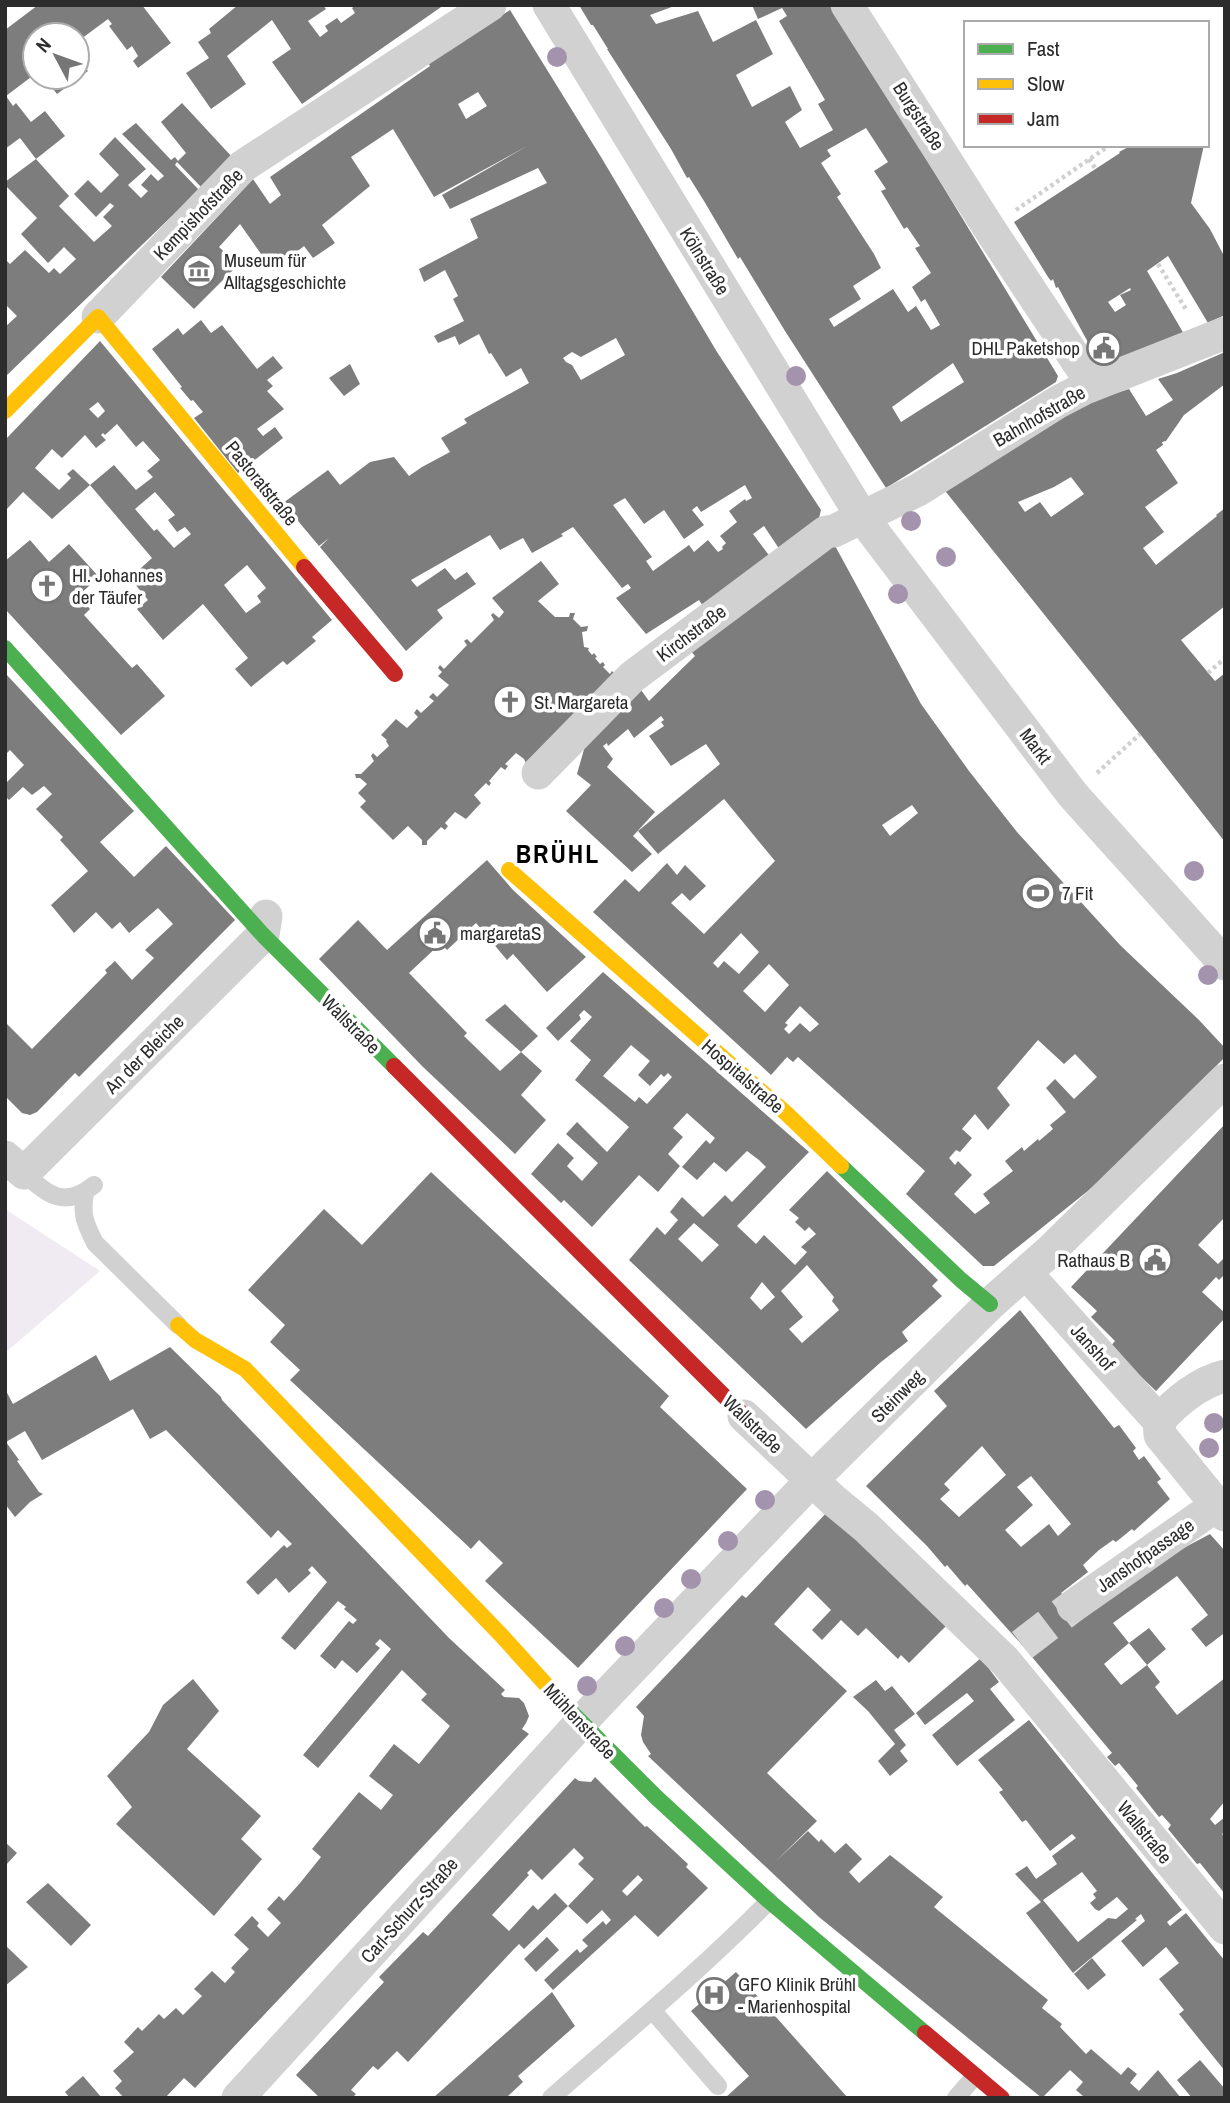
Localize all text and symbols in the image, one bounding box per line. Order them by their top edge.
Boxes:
north arrow [21,21,91,91]
legend [964,21,1209,147]
text: N [30,32,57,58]
text: Fast [1027,34,1060,63]
text: Slow [1027,69,1065,98]
street label: Burgstraße [887,77,951,155]
text: Jam [1027,104,1060,133]
street label: Kempishofstraße [147,162,249,266]
street label: Kölnstraße [674,222,736,300]
place label: Museum für Alltagsgeschichte [223,247,346,295]
museum icon: Museum für Alltagsgeschichte [180,252,218,290]
public building icon: DHL Paketshop [1085,329,1123,367]
place label: DHL Paketshop [971,335,1080,361]
street label: Bahnhofstraße [988,379,1090,453]
street label: Pastoratstraße [220,435,304,531]
place label: Hl. Johannes der Täufer [72,562,163,610]
church icon: Hl. Johannes der Täufer [28,567,66,605]
street label: Kirchstraße [651,598,731,668]
church icon: St. Margareta [491,683,529,721]
place label: St. Margareta [534,689,629,715]
street label: Markt [1014,723,1059,770]
district label: BRÜHL [516,836,600,871]
sports icon: 7 Fit [1019,874,1057,912]
place label: 7 Fit [1062,880,1094,906]
public building icon: margaretaS [416,914,454,952]
place label: margaretaS [460,920,541,946]
street label: Wallstraße [316,989,386,1059]
street label: An der Bleiche [98,1009,189,1100]
street label: Hospitalstraße [696,1033,790,1119]
public building icon: Rathaus B [1136,1241,1174,1279]
place label: Rathaus B [1057,1247,1130,1273]
street label: Janshof [1065,1318,1121,1376]
street label: Steinweg [865,1364,929,1428]
street label: Wallstraße [717,1389,789,1459]
street label: Janshofpassage [1091,1512,1199,1598]
street label: Mühlenstraße [538,1677,622,1765]
street label: Wallstraße [1112,1795,1178,1869]
street label: Carl-Schurz-Straße [354,1851,464,1969]
place label: GFO Klinik Brühl - Marienhospital [738,1971,856,2019]
hospital icon: GFO Klinik Brühl - Marienhospital [695,1976,733,2014]

